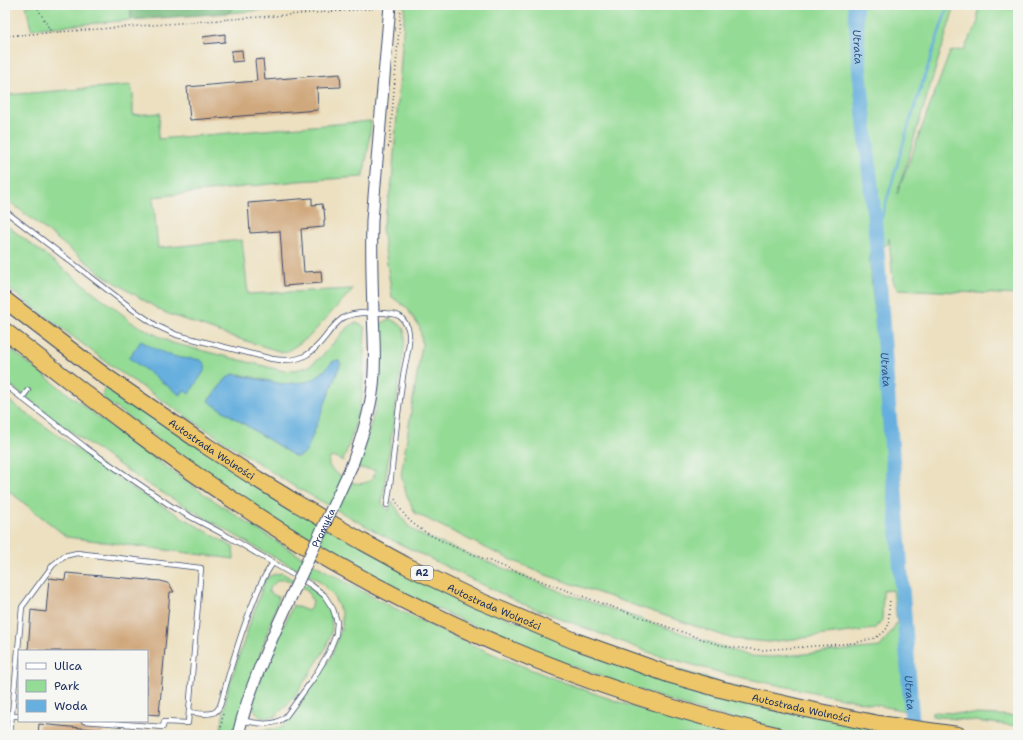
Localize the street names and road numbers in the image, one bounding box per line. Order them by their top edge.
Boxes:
street label: Autostrada Wolności [166,415,258,482]
street label: Promyka [308,505,338,549]
road number: A2 [411,566,433,580]
street label: Autostrada Wolności [445,580,543,633]
street label: Autostrada Wolności [751,690,852,725]

